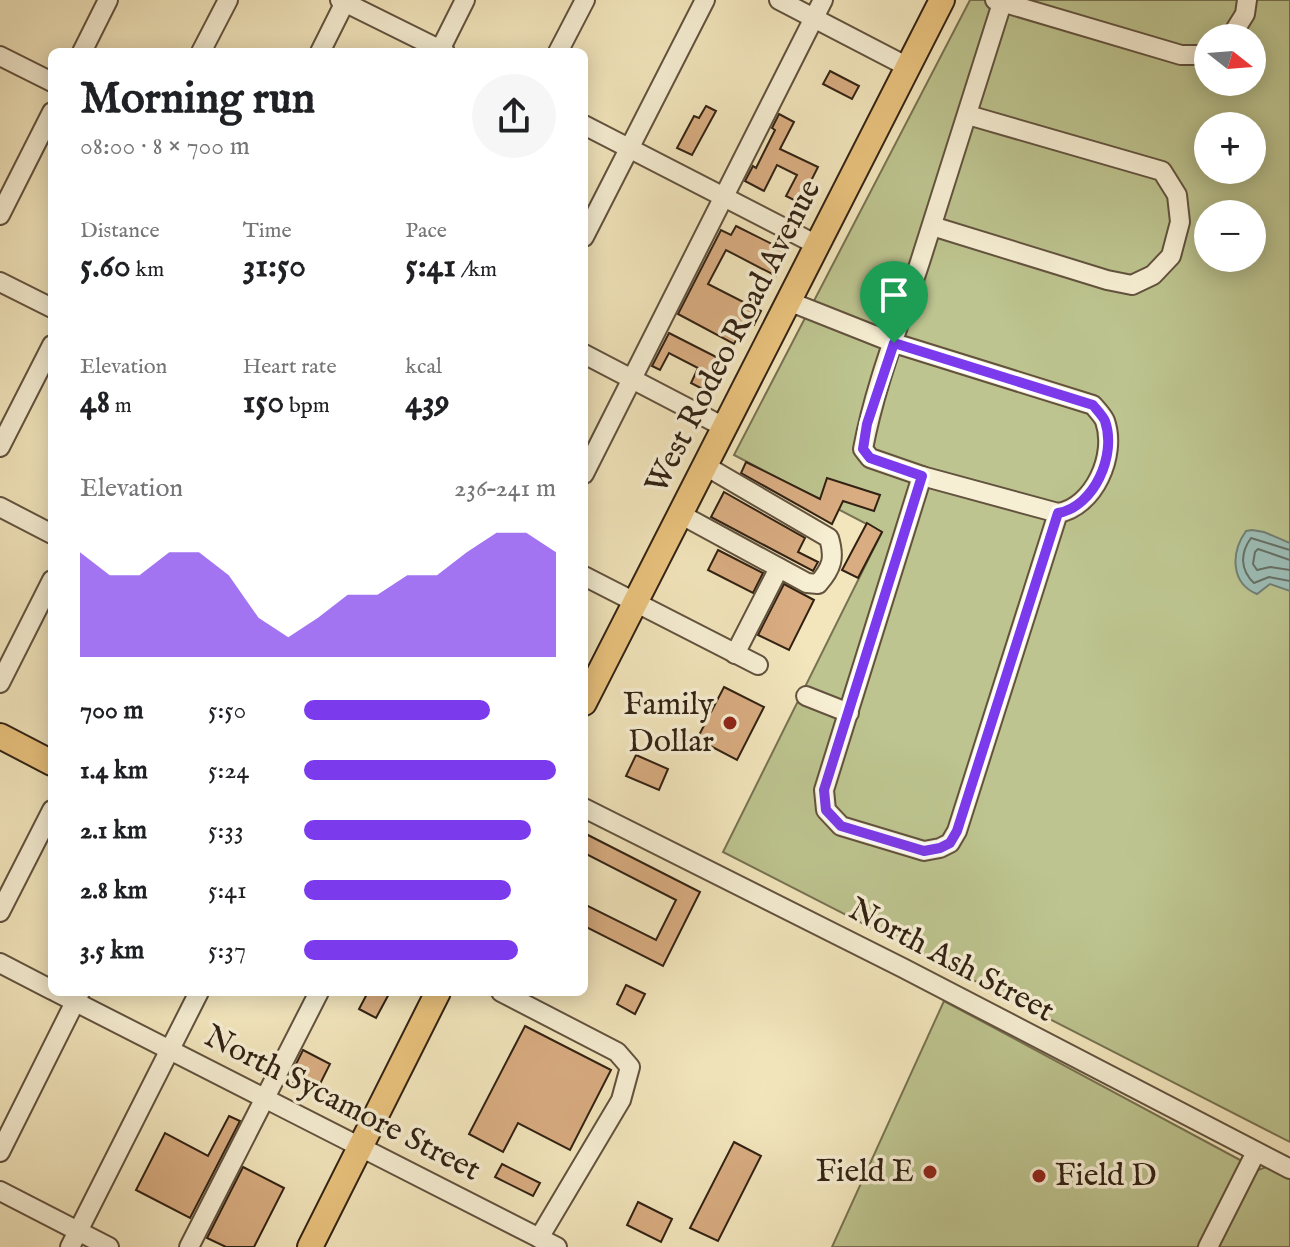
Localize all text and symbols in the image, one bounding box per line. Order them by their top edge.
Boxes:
north arrow [1194,24,1266,96]
map controls [1194,24,1266,272]
text: Morning run [80,72,315,128]
button: share [472,74,556,158]
button: + [1194,112,1266,184]
text: 08:00 · 8 × 700 m [80,130,250,163]
street label: West Rodeo Road Avenue [637,173,831,501]
button: − [1194,200,1266,272]
text: Distance [80,217,160,245]
text: Time [243,217,292,245]
text: Pace [405,217,447,245]
text: 5.60 [80,245,131,288]
text: 31:50 [243,245,306,288]
text: 5:41 [405,245,456,288]
text: km [131,256,164,284]
text: /km [456,256,497,284]
pin [860,261,928,343]
icon: arrive [872,273,916,317]
text: Elevation [80,353,167,381]
text: Heart rate [243,353,337,381]
text: kcal [405,353,442,381]
text: 48 [80,381,110,424]
text: 150 [243,381,284,424]
text: 439 [405,381,450,424]
text: m [110,392,132,420]
text: bpm [284,392,330,420]
text: Elevation [80,472,183,505]
text: 236–241 m [454,472,556,505]
place label: Family Dollar [623,685,714,763]
text: 700 m [80,694,143,727]
text: 5:50 [208,694,246,727]
marker: Family Dollar [721,714,739,732]
text: 1.4 km [80,754,148,787]
text: 5:24 [208,754,249,787]
text: 2.1 km [80,814,147,847]
text: 5:33 [208,814,244,847]
text: 2.8 km [80,874,148,907]
text: 5:41 [208,874,247,907]
street label: North Ash Street [841,890,1061,1032]
text: 3.5 km [80,934,144,967]
text: 5:37 [208,934,246,967]
street label: North Sycamore Street [197,1017,487,1191]
place label: Field E [816,1152,914,1193]
place label: Field D [1055,1156,1157,1197]
marker: Field E [921,1163,939,1181]
marker: Field D [1030,1167,1048,1185]

